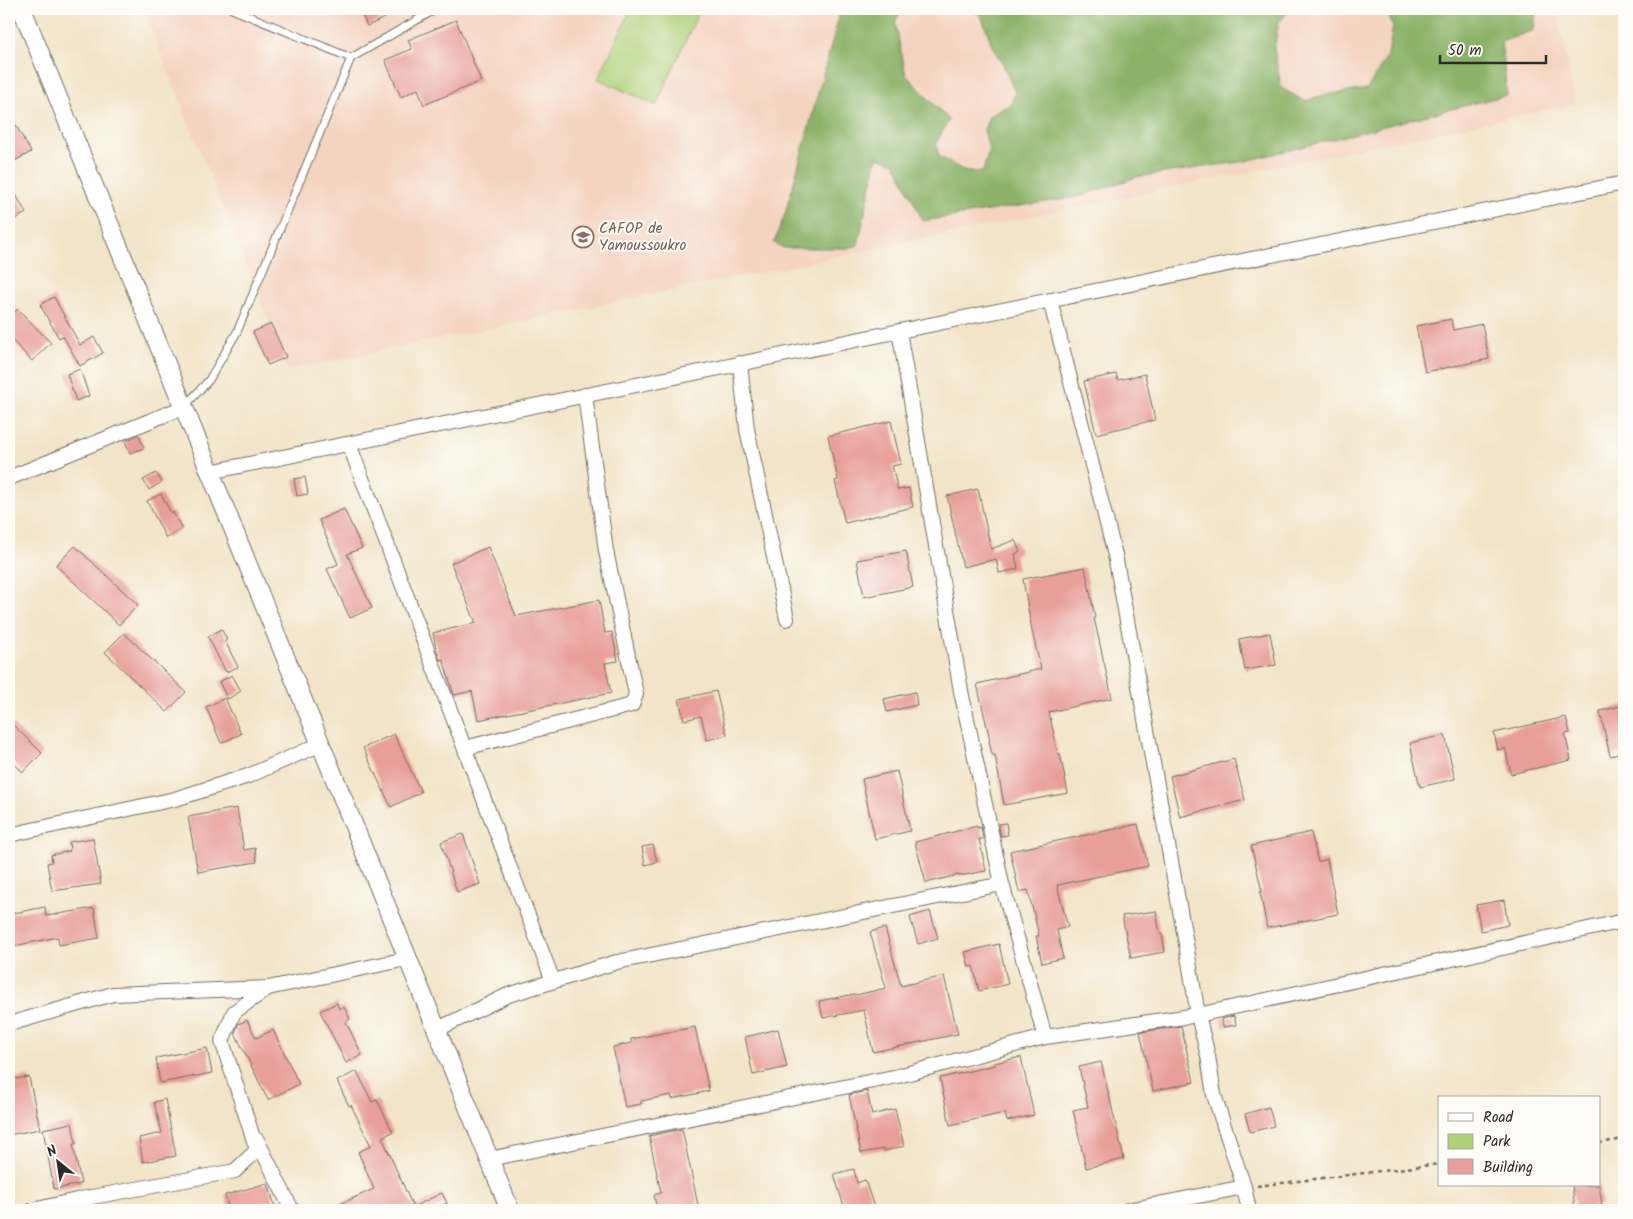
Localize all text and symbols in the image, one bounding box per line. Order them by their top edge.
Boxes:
scale bar [1440,32,1547,64]
text: 50 m [1448,39,1482,63]
place label: CAFOP de Yamoussoukro [599,217,686,258]
school or university icon: CAFOP de Yamoussoukro [571,225,595,249]
legend [1438,1096,1600,1186]
text: Road [1483,1106,1514,1130]
text: Park [1483,1130,1511,1154]
north arrow [32,1136,82,1186]
text: N [43,1140,61,1163]
text: Building [1483,1156,1533,1180]

